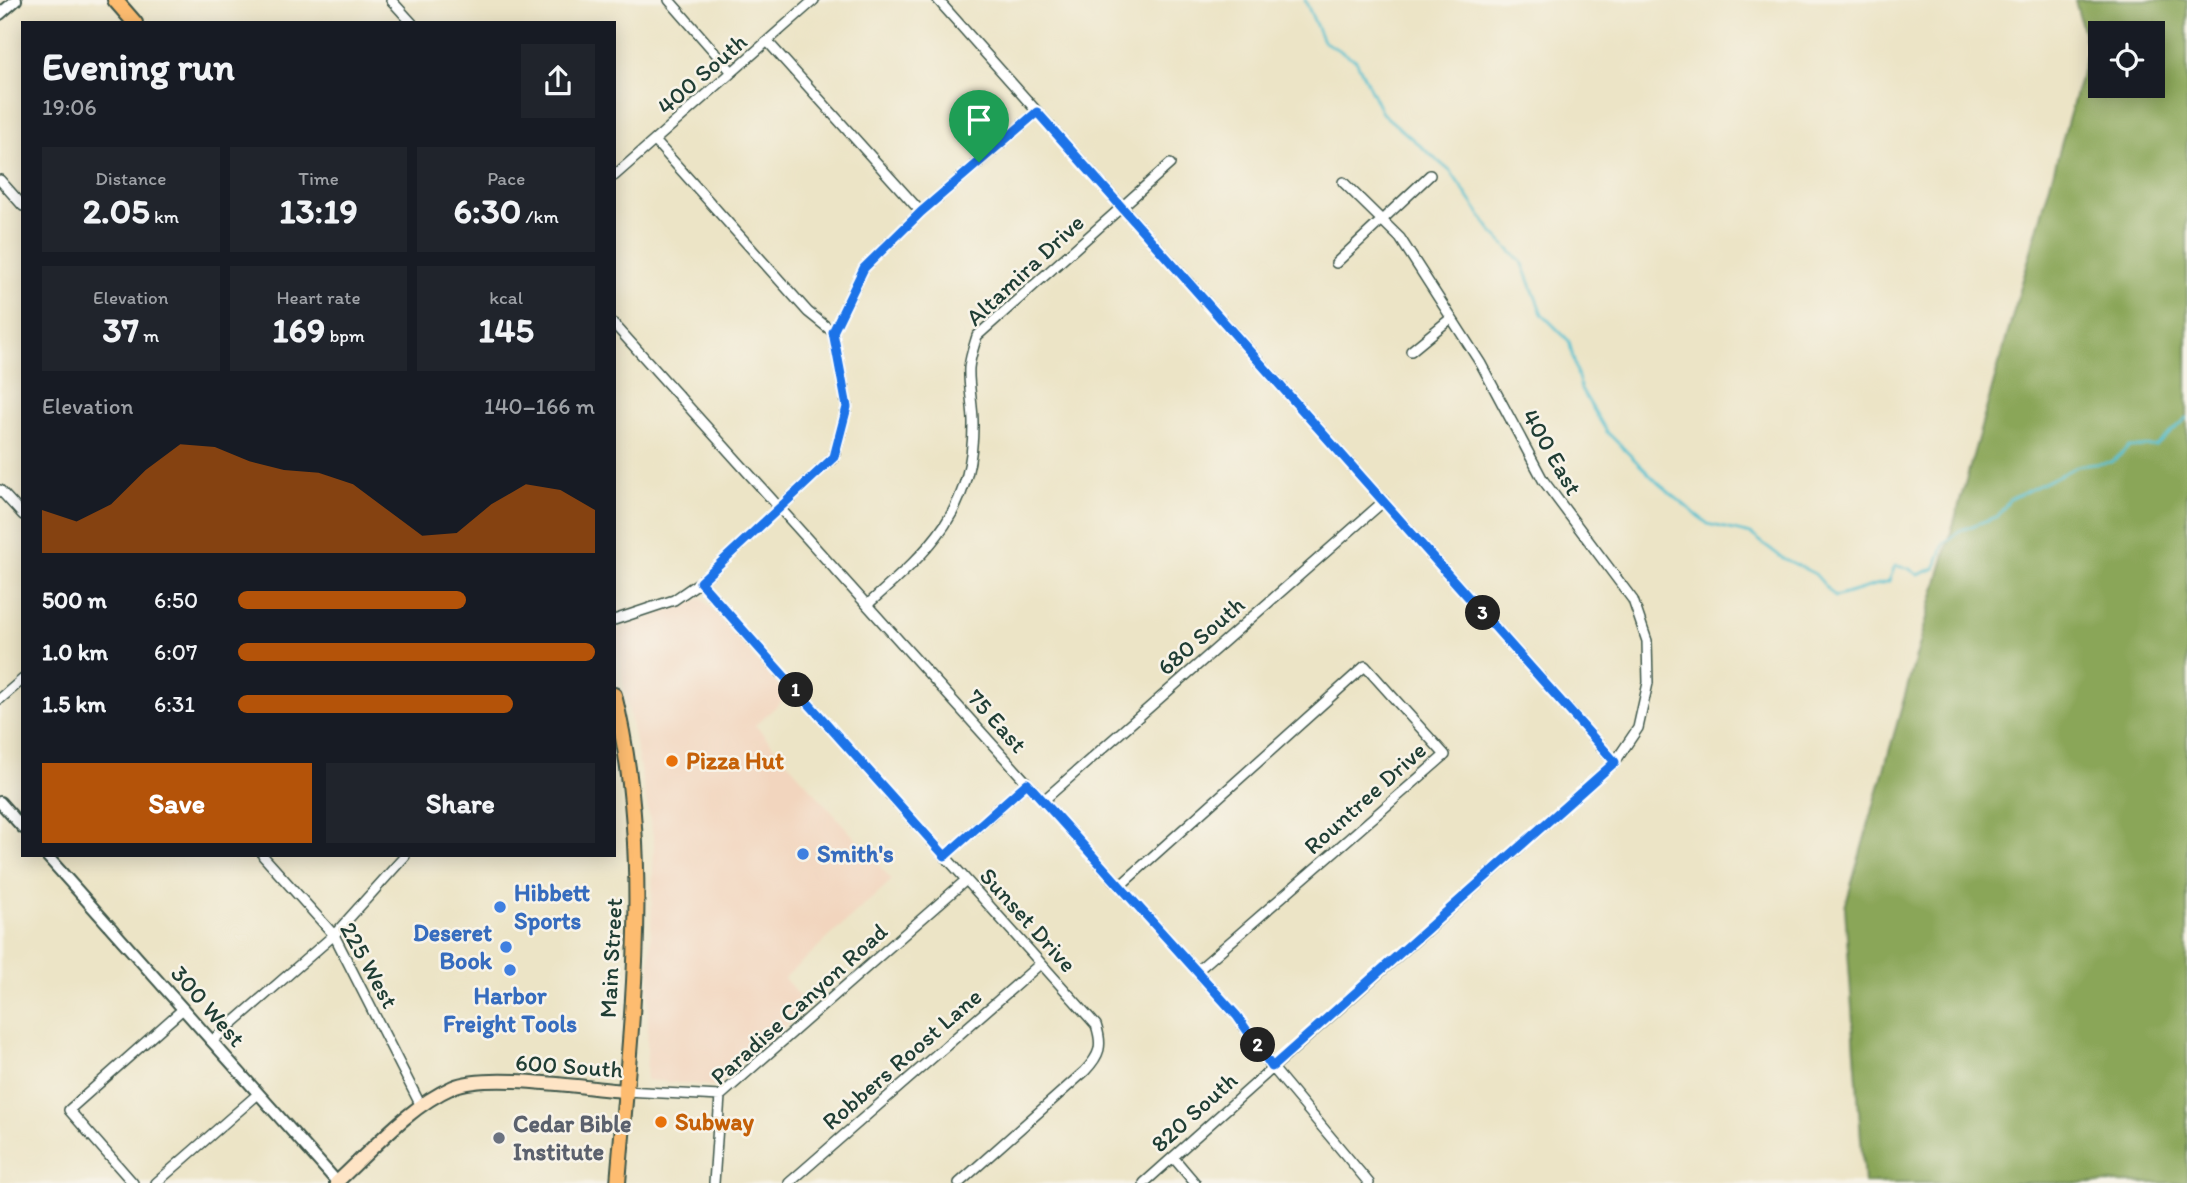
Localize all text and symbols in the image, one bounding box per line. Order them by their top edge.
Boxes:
map controls [2088,21,2165,98]
button: locate [2088,21,2165,98]
street label: 400 South [651,27,753,121]
text: Evening run [42,44,235,90]
button: share [521,44,595,118]
pin [949,90,1009,162]
text: 19:06 [42,93,97,121]
icon: arrive [960,101,998,139]
text: Distance [95,167,166,190]
text: Time [298,167,339,190]
text: Pace [487,167,525,190]
text: 2.05 [83,190,150,232]
text: 13:19 [279,190,358,232]
text: 6:30 [454,190,521,232]
text: km [150,205,179,228]
text: /km [521,205,559,228]
street label: Altamira Drive [960,208,1090,332]
text: Elevation [93,286,169,309]
text: Heart rate [276,286,361,309]
text: kcal [489,286,523,309]
text: 37 [102,309,139,351]
text: 169 [272,309,325,351]
text: 145 [478,309,534,351]
text: m [139,324,159,347]
text: bpm [325,324,365,347]
text: Elevation [42,392,133,420]
text: 140–166 m [484,392,595,420]
street label: 400 East [1516,403,1589,500]
text: 500 m [42,586,107,614]
text: 6:50 [154,586,198,614]
street label: 680 South [1151,590,1250,681]
pin: 3 [1466,596,1500,630]
text: 3 [1477,601,1488,624]
text: 1.0 km [42,638,108,666]
text: 6:07 [154,638,197,666]
pin: 1 [778,672,814,708]
text: 1 [791,678,800,701]
street label: 75 East [961,683,1033,758]
text: 1.5 km [42,690,106,718]
text: 6:31 [154,690,195,718]
street label: Rountree Drive [1298,735,1432,860]
place label: Pizza Hut [686,746,784,775]
marker: Pizza Hut [664,753,680,769]
button: Save [42,763,312,843]
button: Share [326,763,595,843]
place label: Smith's [817,839,894,868]
marker: Smith's [795,846,811,862]
street label: Sunset Drive [974,861,1083,978]
place label: Hibbett Sports [514,878,590,936]
street label: Main Street [593,897,628,1019]
marker: Hibbett Sports [492,899,508,915]
street label: Paradise Canyon Road [704,916,893,1091]
street label: 225 West [334,917,405,1013]
place label: Deseret Book [413,918,493,975]
marker: Deseret Book [498,939,514,955]
street label: 300 West [165,959,252,1053]
marker: Harbor Freight Tools [502,962,518,978]
place label: Harbor Freight Tools [443,981,577,1039]
street label: Robbers Roost Lane [816,981,987,1136]
pin: 2 [1240,1028,1276,1062]
text: 2 [1253,1033,1263,1056]
street label: 600 South [514,1047,624,1084]
street label: 820 South [1145,1065,1243,1158]
place label: Subway [675,1107,754,1137]
place label: Cedar Bible Institute [513,1109,631,1166]
marker: Subway [653,1114,669,1130]
marker: Cedar Bible Institute [491,1130,507,1146]

